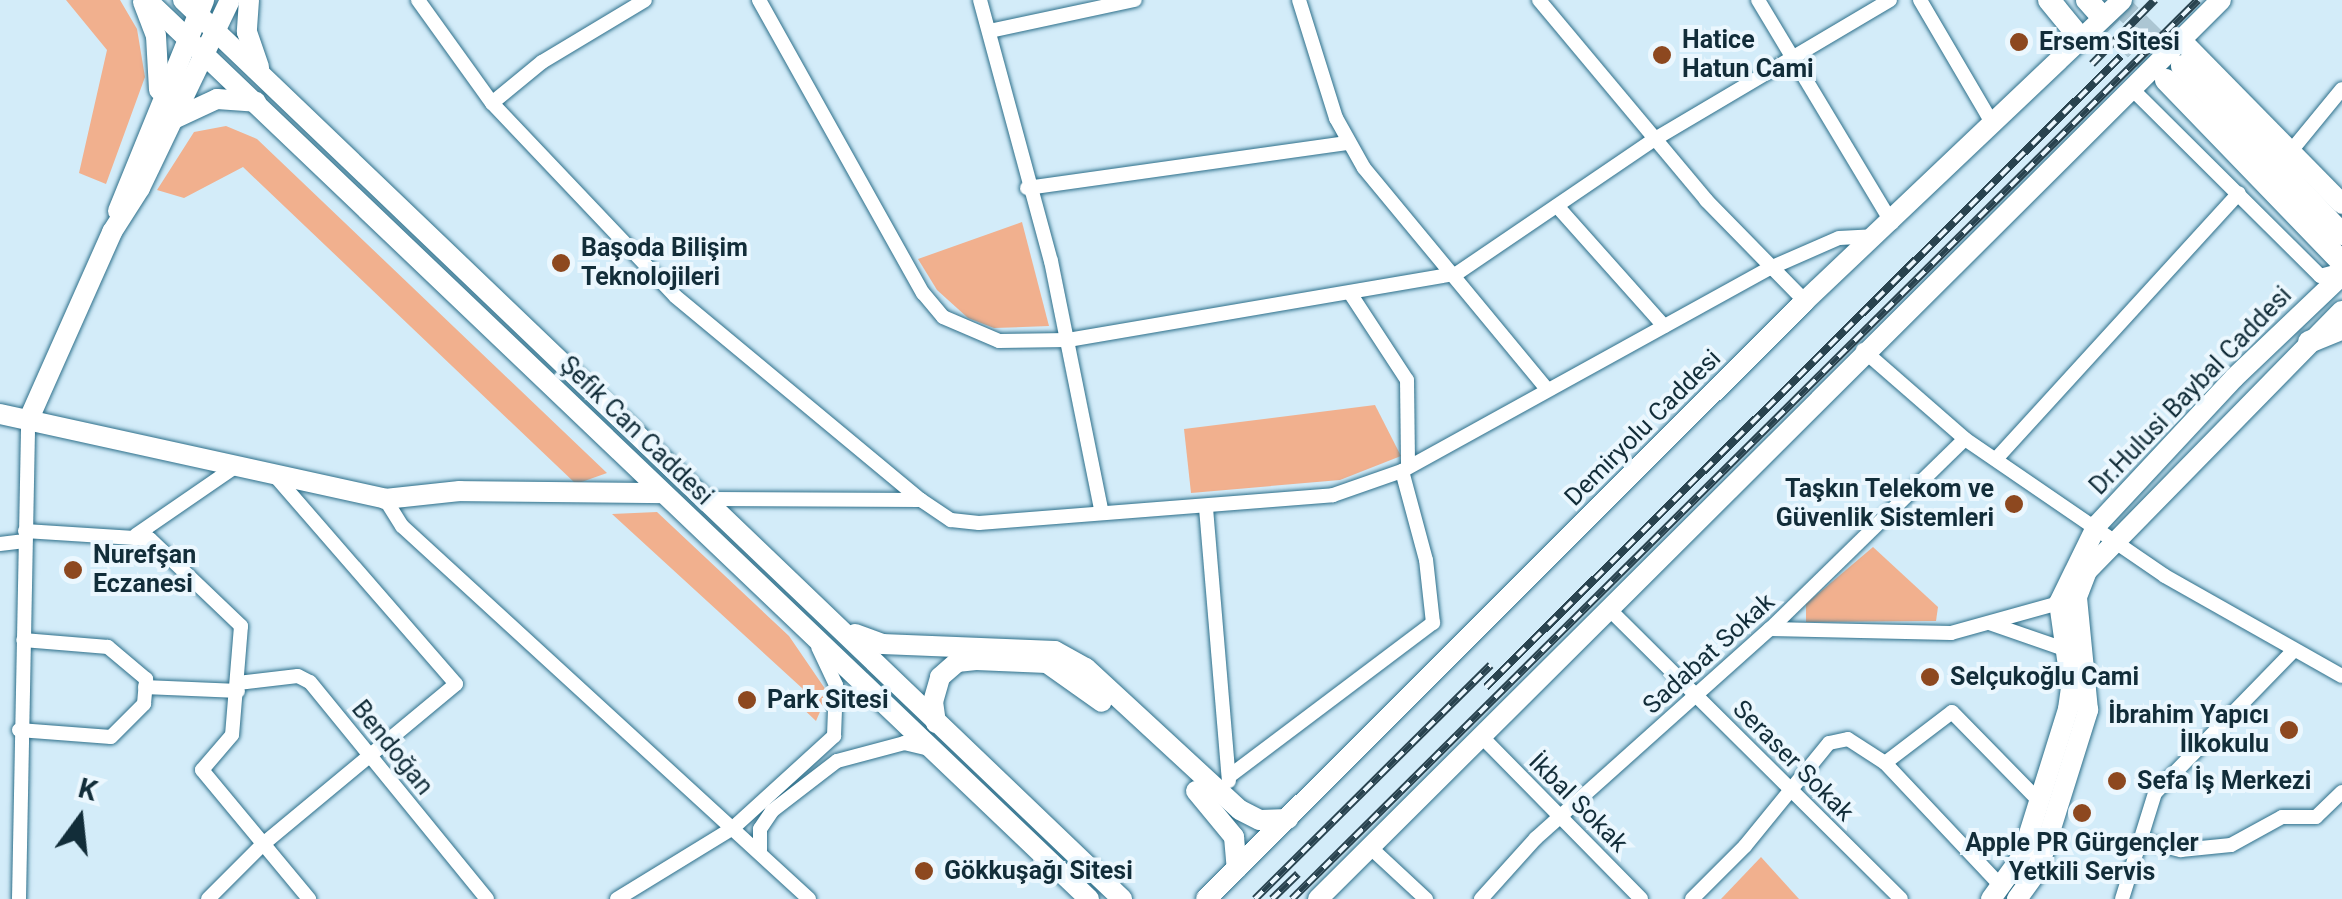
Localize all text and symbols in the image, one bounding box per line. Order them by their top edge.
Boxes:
place label: Hatice Hatun Cami [1682,26,1814,85]
place label: Ersem Sitesi [2039,27,2180,57]
marker: Ersem Sitesi [2008,31,2030,53]
marker: Hatice Hatun Cami [1651,44,1673,66]
place label: Başoda Bilişim Teknolojileri [581,234,748,293]
marker: Başoda Bilişim Teknolojileri [550,252,572,274]
street label: Dr.Hulusi Baybal Caddesi [2084,281,2298,501]
street label: Demiryolu Caddesi [1559,344,1727,512]
street label: Şefik Can Caddesi [553,350,719,512]
place label: Taşkın Telekom ve Güvenlik Sistemleri [1776,475,1994,534]
marker: Taşkın Telekom ve Güvenlik Sistemleri [2003,493,2025,515]
place label: Nurefşan Eczanesi [93,541,196,600]
marker: Nurefşan Eczanesi [62,559,84,581]
street label: Sadabat Sokak [1637,587,1781,721]
place label: Selçukoğlu Cami [1950,662,2139,692]
marker: Selçukoğlu Cami [1919,666,1941,688]
place label: Park Sitesi [767,685,889,715]
marker: Park Sitesi [736,689,758,711]
street label: Seraser Sokak [1726,694,1860,828]
street label: Bendoğan [345,695,439,801]
place label: İbrahim Yapıcı İlkokulu [2108,701,2269,760]
marker: İbrahim Yapıcı İlkokulu [2278,719,2300,741]
street label: İkbal Sokak [1522,747,1634,859]
place label: Sefa İş Merkezi [2137,766,2311,796]
north arrow [30,769,130,869]
marker: Sefa İş Merkezi [2106,770,2128,792]
text: K [75,771,101,808]
marker: Apple PR Gürgençler Yetkili Servis [2071,802,2093,824]
place label: Apple PR Gürgençler Yetkili Servis [1965,829,2199,888]
place label: Gökkuşağı Sitesi [944,856,1133,886]
marker: Gökkuşağı Sitesi [913,860,935,882]

